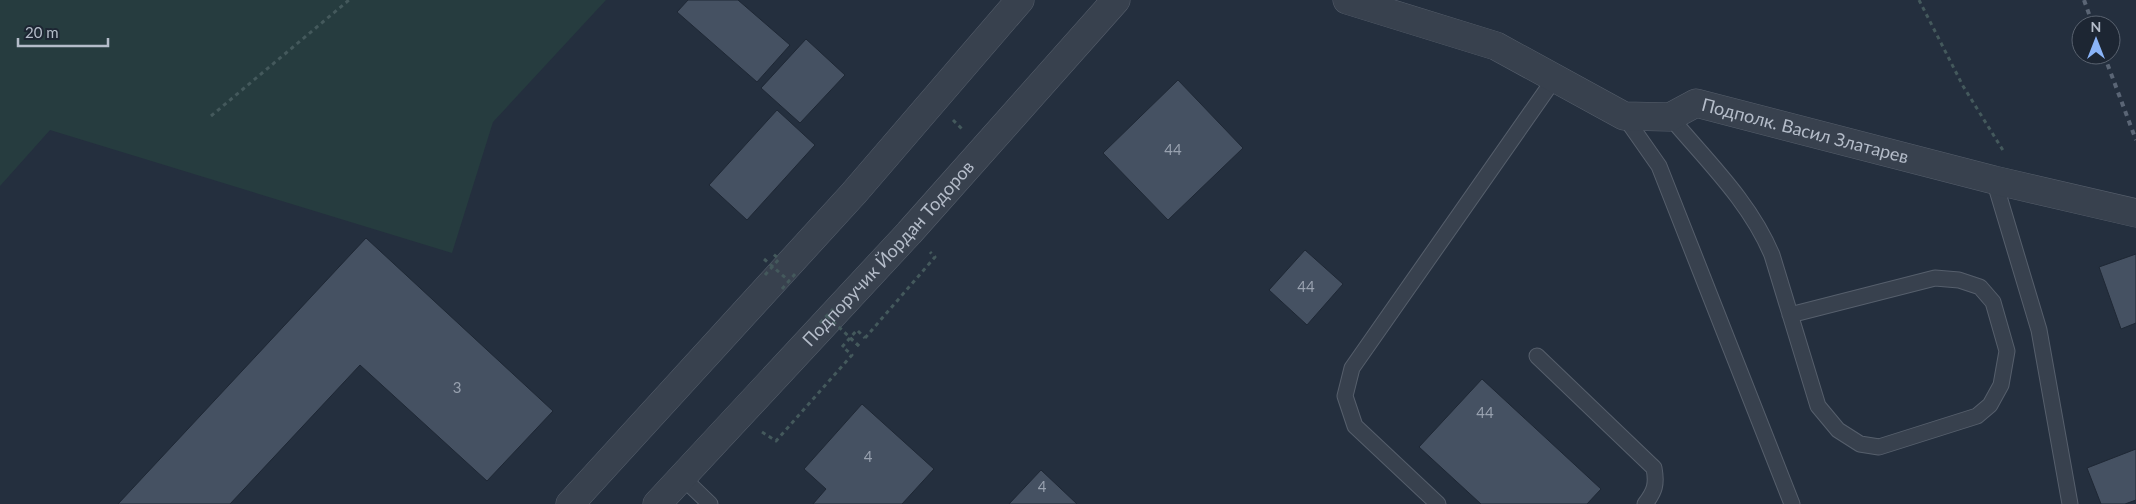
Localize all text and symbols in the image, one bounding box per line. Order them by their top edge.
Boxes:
scale bar [18,15,108,47]
north arrow [2071,15,2121,65]
text: N [2091,18,2101,35]
text: 20 m [25,23,59,41]
street label: Подполк. Васил Златарев [1699,93,1911,168]
house number: 44 [1164,140,1182,158]
street label: Подпоручик Йордан Тодоров [797,155,978,350]
house number: 44 [1297,277,1315,295]
house number: 3 [453,378,461,396]
house number: 44 [1476,403,1494,421]
house number: 4 [864,447,873,465]
house number: 4 [1038,477,1047,495]

